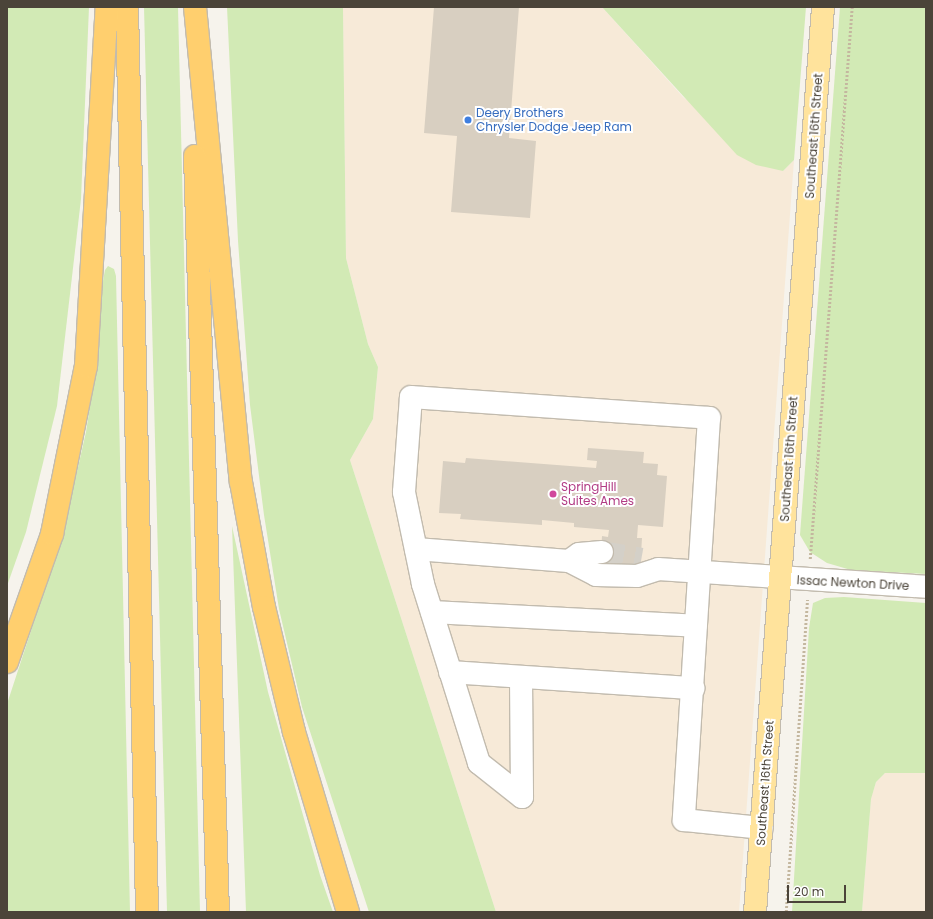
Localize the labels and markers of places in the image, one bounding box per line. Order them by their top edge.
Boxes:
place label: Deery Brothers Chrysler Dodge Jeep Ram [476,106,632,134]
marker: Deery Brothers Chrysler Dodge Jeep Ram [463,115,473,125]
place label: SpringHill Suites Ames [561,480,634,508]
marker: SpringHill Suites Ames [548,489,558,499]

